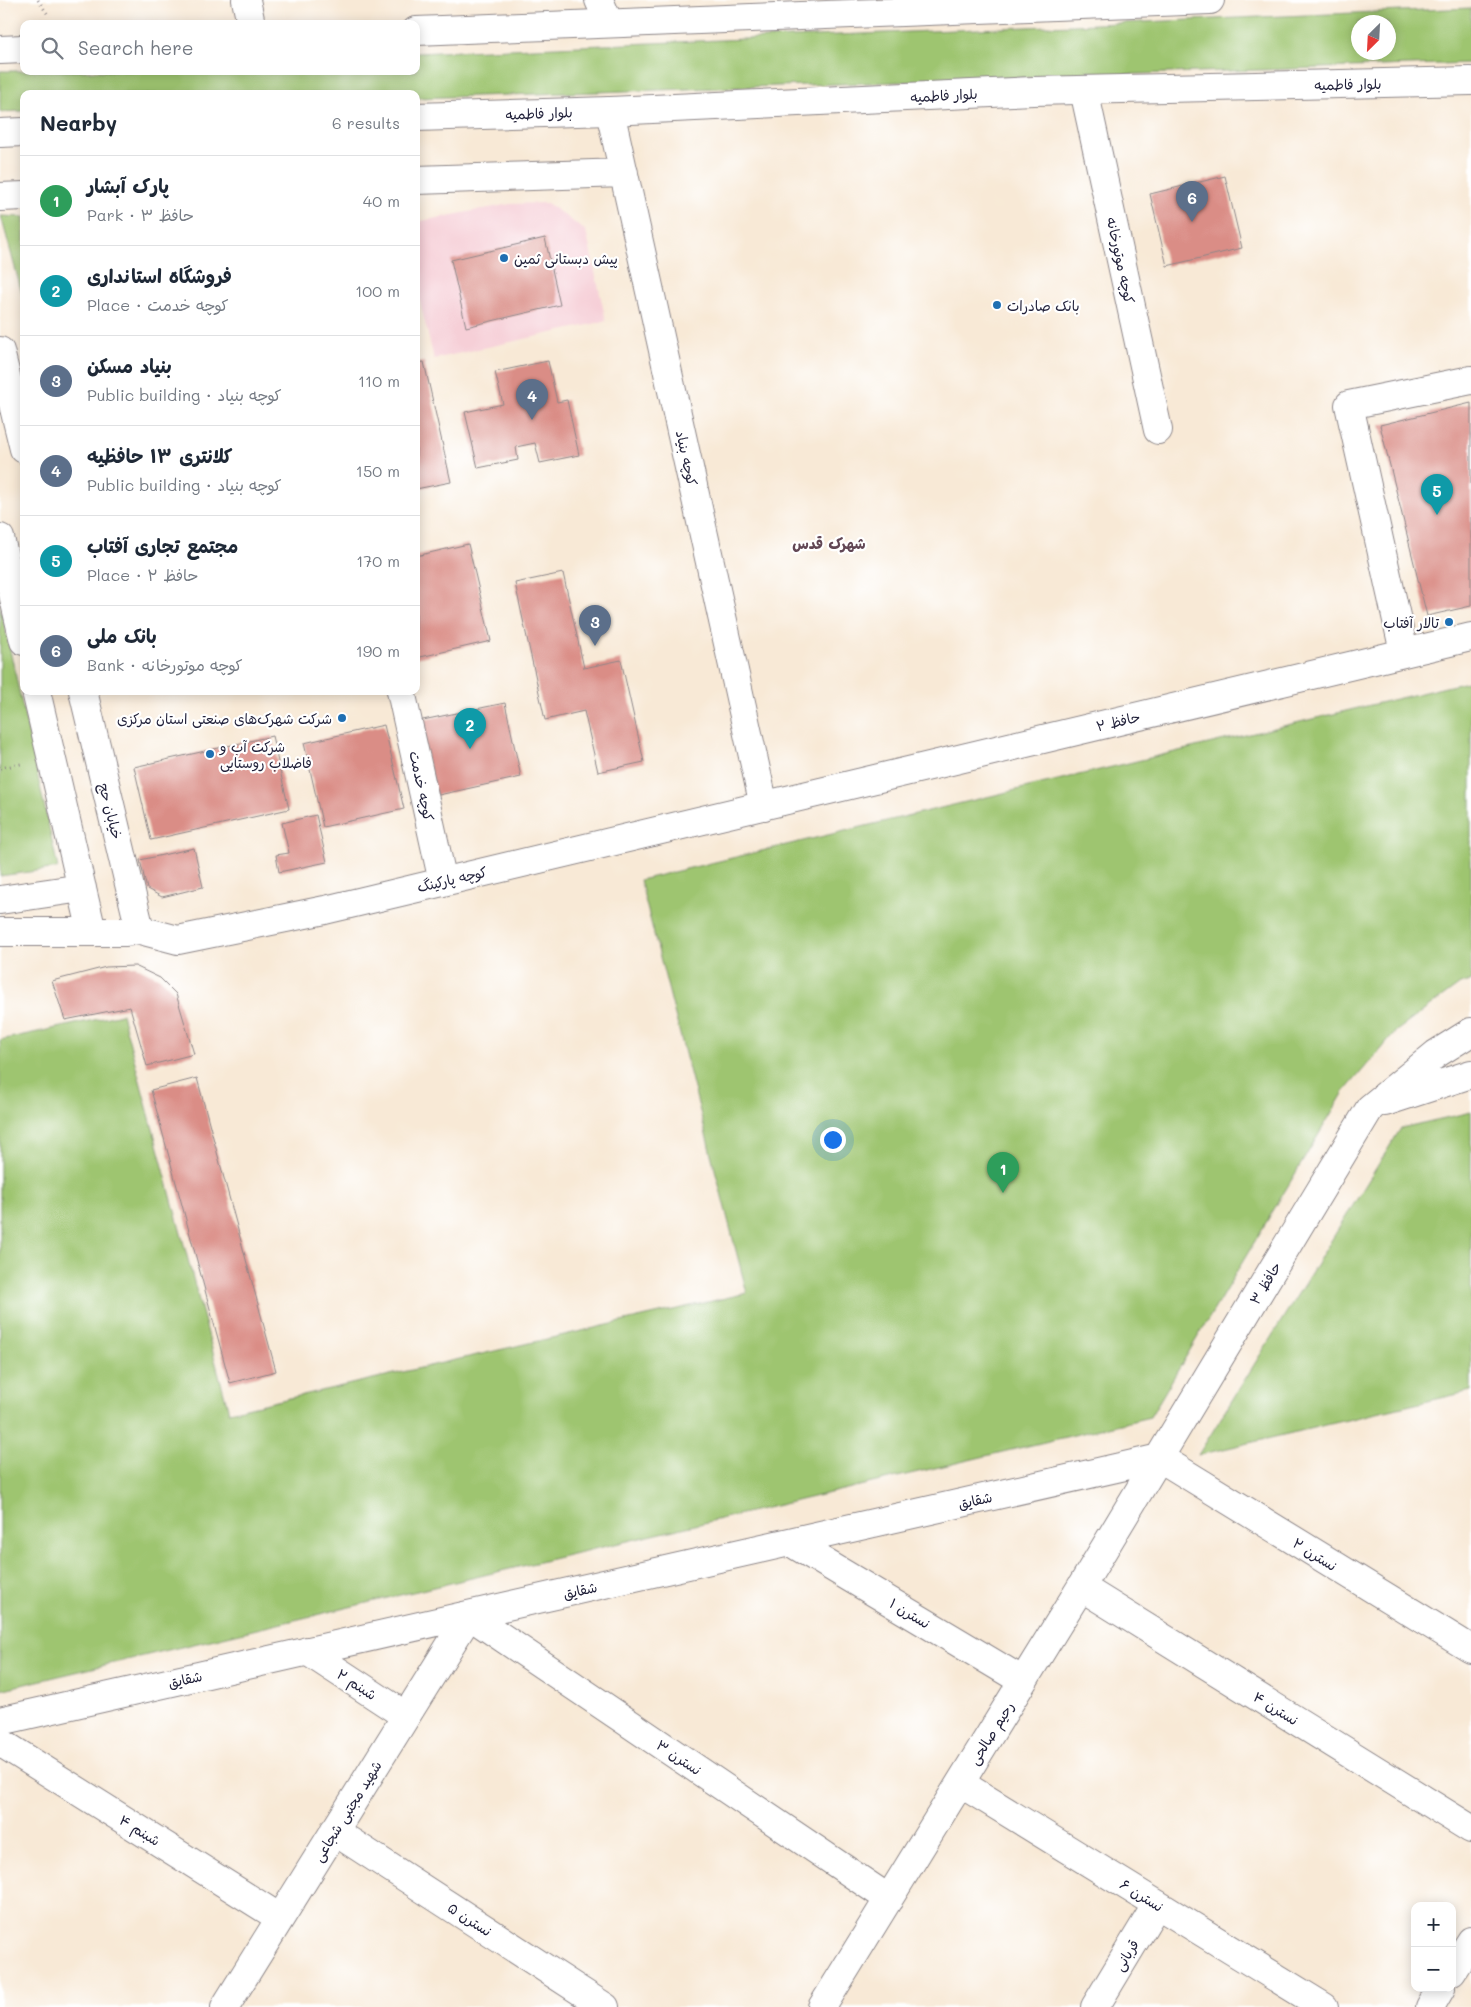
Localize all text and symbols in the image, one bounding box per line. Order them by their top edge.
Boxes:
north arrow [1351,15,1396,60]
search box [20,20,420,75]
icon: search [38,34,66,62]
text: Search here [78,35,194,60]
street label: بلوار فاطمیه [1314,74,1382,94]
street label: بلوار فاطمیه [910,84,978,106]
street label: بلوار فاطمیه [505,102,573,124]
text: Nearby [40,109,117,136]
text: 6 results [332,112,400,133]
text: پارک آبشار [87,173,169,198]
pin: 6 [1176,181,1208,222]
text: 1 [52,190,60,211]
text: 40 m [363,190,400,211]
text: Park · حافظ ۳ [87,204,194,225]
street label: کوچه موتورخانه [1102,215,1139,305]
place label: پیش دبستانی ثمین [514,249,618,269]
marker: پیش دبستانی ثمین [498,252,510,264]
text: فروشگاه استانداری [87,263,232,288]
text: 2 [52,280,60,301]
text: 100 m [355,280,400,301]
text: Place · کوچه خدمت [87,294,229,315]
place label: بانک صادرات [1007,296,1080,315]
marker: بانک صادرات [991,299,1003,311]
text: بنیاد مسکن [87,353,172,378]
text: 3 [51,370,61,391]
text: 110 m [358,370,400,391]
pin: 4 [516,379,548,420]
text: Public building · کوچه بنیاد [87,384,282,405]
street label: کوچه بنیاد [671,429,702,488]
text: کلانتری ۱۳ حافظیه [87,443,233,468]
text: 4 [51,460,61,481]
text: 150 m [356,460,400,481]
text: Public building · کوچه بنیاد [87,474,282,495]
pin: 5 [1421,474,1453,515]
text: مجتمع تجاری آفتاب [87,533,238,558]
district label: شهرک قدس [792,533,866,553]
text: 5 [51,550,61,571]
text: 170 m [356,550,400,571]
text: Place · حافظ ۲ [87,564,198,585]
pin: 3 [579,605,611,646]
place label: تالار آفتاب [1383,613,1440,632]
marker: تالار آفتاب [1443,616,1455,628]
text: بانک ملی [87,623,157,648]
text: 6 [51,640,61,661]
text: 190 m [356,640,400,661]
text: Bank · کوچه موتورخانه [87,654,243,675]
street label: حافظ ۲ [1094,707,1142,735]
pin: 2 [454,708,486,749]
place label: شرکت شهرک‌های صنعتی استان مرکزی [117,709,332,728]
marker: شرکت شهرک‌های صنعتی استان مرکزی [336,712,348,724]
place label: شرکت آب و فاضلاب روستایی [219,737,312,772]
marker: شرکت آب و فاضلاب روستایی [204,748,216,760]
street label: کوچه خدمت [404,749,439,823]
street label: خیابان حج [94,781,127,841]
street label: کوچه پارکینگ [415,862,489,897]
your location [820,1127,846,1153]
pin: 1 [987,1152,1019,1193]
street label: حافظ ۳ [1245,1258,1285,1308]
street label: شقایق [956,1487,994,1513]
street label: نسترن ۲ [1289,1533,1341,1575]
street label: شقایق [561,1577,599,1603]
street label: نسترن ۱ [886,1593,934,1633]
street label: شبنم ۲ [332,1664,381,1706]
street label: شقایق [166,1666,204,1692]
street label: نسترن ۴ [1250,1687,1302,1729]
street label: رحیم صالحی [964,1698,1020,1769]
street label: نسترن ۳ [653,1735,705,1779]
street label: شهید مجتبی شجاعی [308,1757,386,1865]
street label: شبنم ۴ [115,1810,164,1852]
street label: نسترن ۶ [1117,1874,1167,1916]
street label: نسترن ۵ [444,1898,496,1940]
map controls [1411,1902,1456,1992]
button: + [1411,1902,1456,1947]
street label: قربانی [1109,1936,1143,1974]
button: − [1411,1947,1456,1992]

